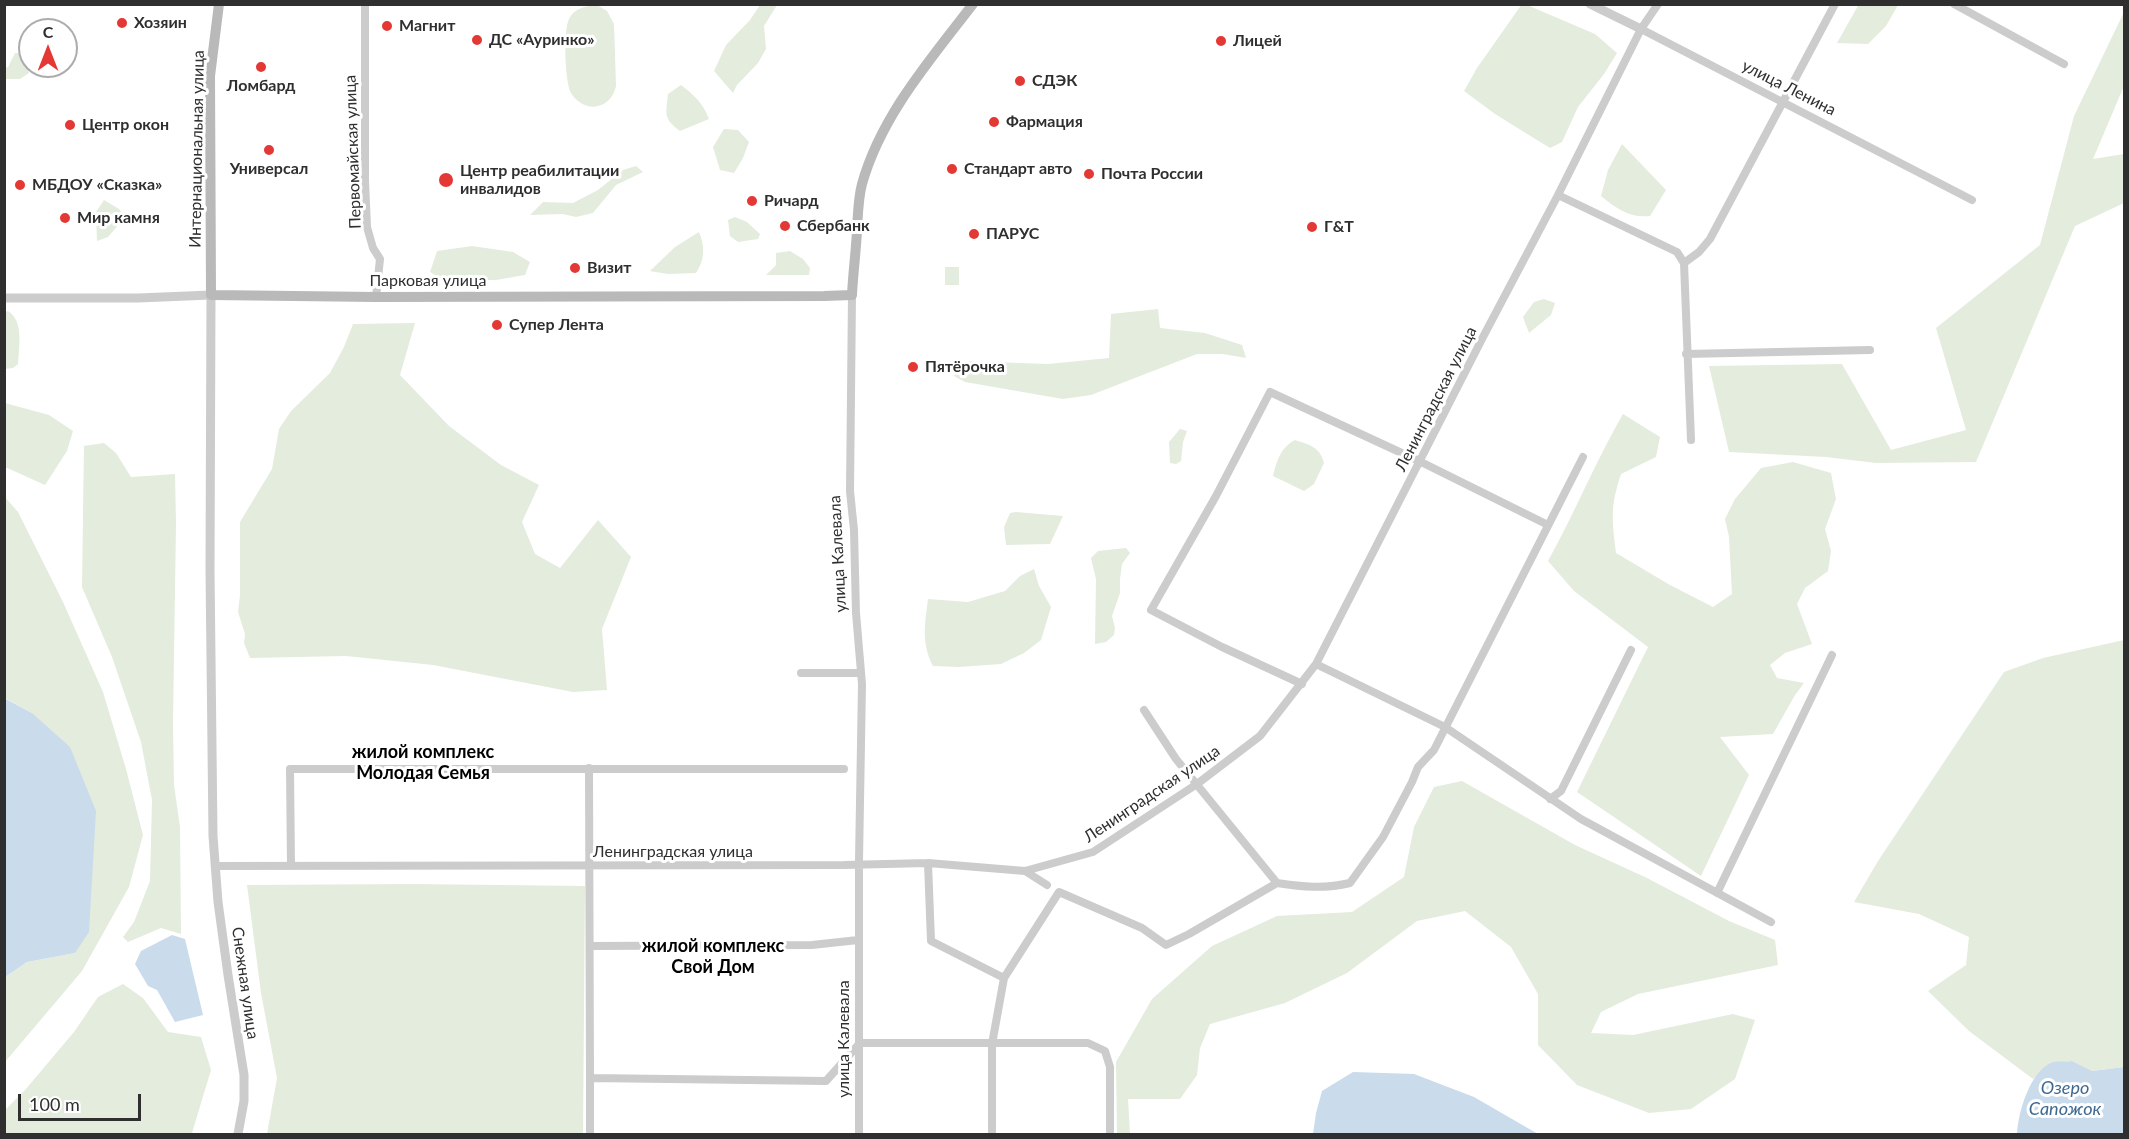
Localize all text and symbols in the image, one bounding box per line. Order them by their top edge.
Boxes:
place label: Хозяин [134,13,187,33]
marker: Хозяин [115,16,129,30]
place label: Магнит [399,16,455,36]
north arrow [18,18,78,78]
marker: Магнит [380,19,394,33]
text: С [43,22,53,41]
place label: ДС «Ауринко» [489,30,595,50]
place label: Лицей [1233,31,1282,51]
marker: ДС «Ауринко» [470,33,484,47]
marker: Лицей [1214,34,1228,48]
street label: Интернациональная улица [186,50,208,248]
street label: улица Ленина [1739,56,1839,120]
marker: Ломбард [254,60,268,74]
place label: СДЭК [1032,71,1077,91]
marker: СДЭК [1013,74,1027,88]
street label: Первомайская улица [341,75,365,229]
place label: Ломбард [227,76,295,96]
place label: Фармация [1006,112,1083,132]
place label: Центр окон [82,115,169,135]
marker: Фармация [987,115,1001,129]
marker: Центр окон [63,118,77,132]
marker: Универсал [262,143,276,157]
place label: Универсал [230,159,308,179]
place label: Стандарт авто [964,159,1072,179]
place label: Центр реабилитации инвалидов [460,161,619,199]
marker: Стандарт авто [945,162,959,176]
place label: Почта России [1101,164,1203,184]
marker: Почта России [1082,167,1096,181]
marker: Центр реабилитации инвалидов [437,171,455,189]
place label: МБДОУ «Сказка» [32,175,162,195]
marker: МБДОУ «Сказка» [13,178,27,192]
place label: Ричард [764,191,819,211]
marker: Ричард [745,194,759,208]
place label: Мир камня [77,208,160,228]
marker: Мир камня [58,211,72,225]
place label: Сбербанк [797,216,870,236]
place label: Г&Т [1324,217,1354,237]
marker: Сбербанк [778,219,792,233]
marker: Г&Т [1305,220,1319,234]
place label: ПАРУС [986,224,1039,244]
marker: ПАРУС [967,227,981,241]
place label: Визит [587,258,631,278]
marker: Визит [568,261,582,275]
street label: Парковая улица [369,271,487,291]
place label: Супер Лента [509,315,604,335]
marker: Супер Лента [490,318,504,332]
street label: Ленинградская улица [1391,323,1481,475]
place label: Пятёрочка [925,357,1005,377]
marker: Пятёрочка [906,360,920,374]
street label: улица Калевала [825,495,851,613]
district label: жилой комплекс Молодая Семья [352,741,494,783]
street label: Ленинградская улица [1080,741,1224,847]
street label: Ленинградская улица [593,842,753,862]
street label: Снежная улица [228,926,262,1040]
district label: жилой комплекс Свой Дом [642,935,784,978]
street label: улица Калевала [834,980,854,1098]
water label: Озеро Сапожок [2029,1077,2101,1120]
scale bar [21,1082,144,1120]
text: 100 m [29,1093,80,1115]

